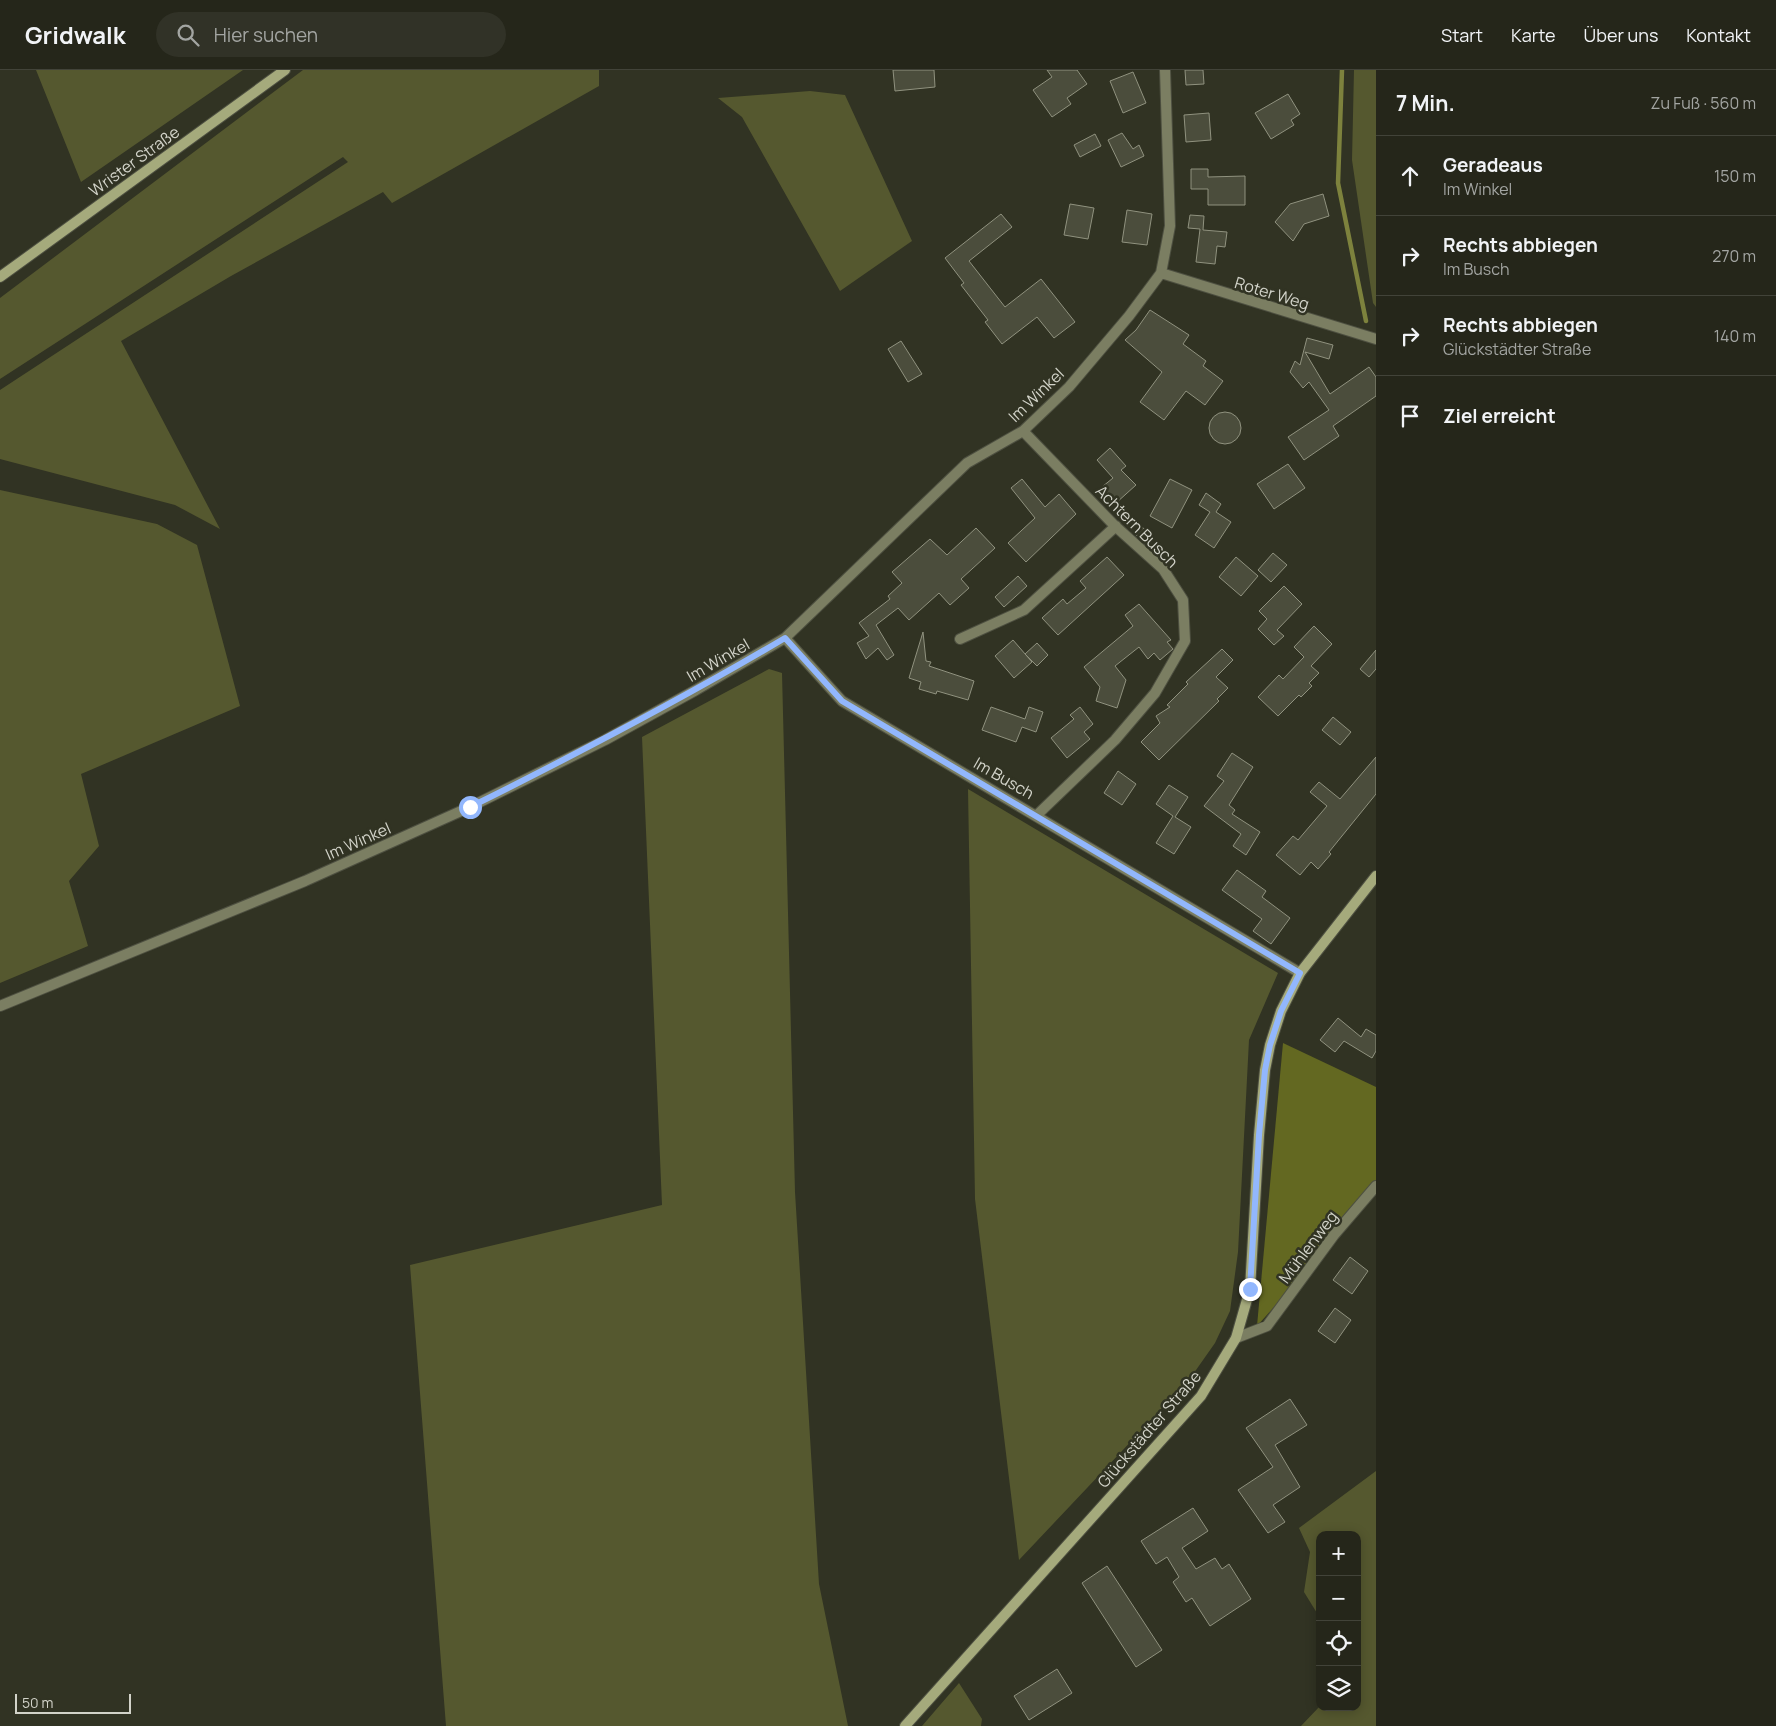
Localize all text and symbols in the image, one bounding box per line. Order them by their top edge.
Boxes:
search box [156,12,506,57]
text: Gridwalk [25,18,126,51]
icon: search [174,21,202,49]
text: Hier suchen [214,22,318,48]
text: Start [1441,23,1483,47]
text: Karte [1511,23,1556,47]
text: Über uns [1584,23,1658,47]
text: Kontakt [1686,23,1751,47]
text: 7 Min. [1396,89,1455,117]
text: Zu Fuß · 560 m [1651,92,1756,114]
street label: Wrister Straße [84,121,184,201]
text: Geradeaus [1443,152,1543,178]
icon: ahead [1396,162,1424,190]
text: 150 m [1714,165,1756,187]
text: Im Winkel [1443,178,1512,200]
text: Rechts abbiegen [1443,232,1598,258]
icon: right [1396,242,1424,270]
text: 270 m [1712,245,1756,267]
text: Im Busch [1443,258,1510,280]
street label: Roter Weg [1232,271,1312,315]
text: Rechts abbiegen [1443,312,1598,338]
icon: right [1396,322,1424,350]
text: 140 m [1714,325,1756,347]
text: Glückstädter Straße [1443,338,1591,360]
street label: Im Winkel [1003,363,1069,427]
icon: arrive [1396,402,1424,430]
text: Ziel erreicht [1443,403,1556,429]
street label: Achtern Busch [1091,480,1183,572]
street label: Im Winkel [683,633,753,687]
street label: Im Busch [970,752,1038,804]
route start [459,796,482,819]
street label: Im Winkel [322,817,394,865]
street label: Mühlenweg [1273,1206,1343,1288]
route end [1239,1278,1262,1301]
street label: Glückstädter Straße [1092,1366,1206,1492]
map controls [1316,1531,1361,1711]
button: + [1316,1531,1361,1576]
button: − [1316,1576,1361,1621]
button: locate [1316,1621,1361,1666]
button: layers [1316,1666,1361,1711]
scale bar [15,1691,131,1714]
text: 50 m [22,1693,53,1712]

